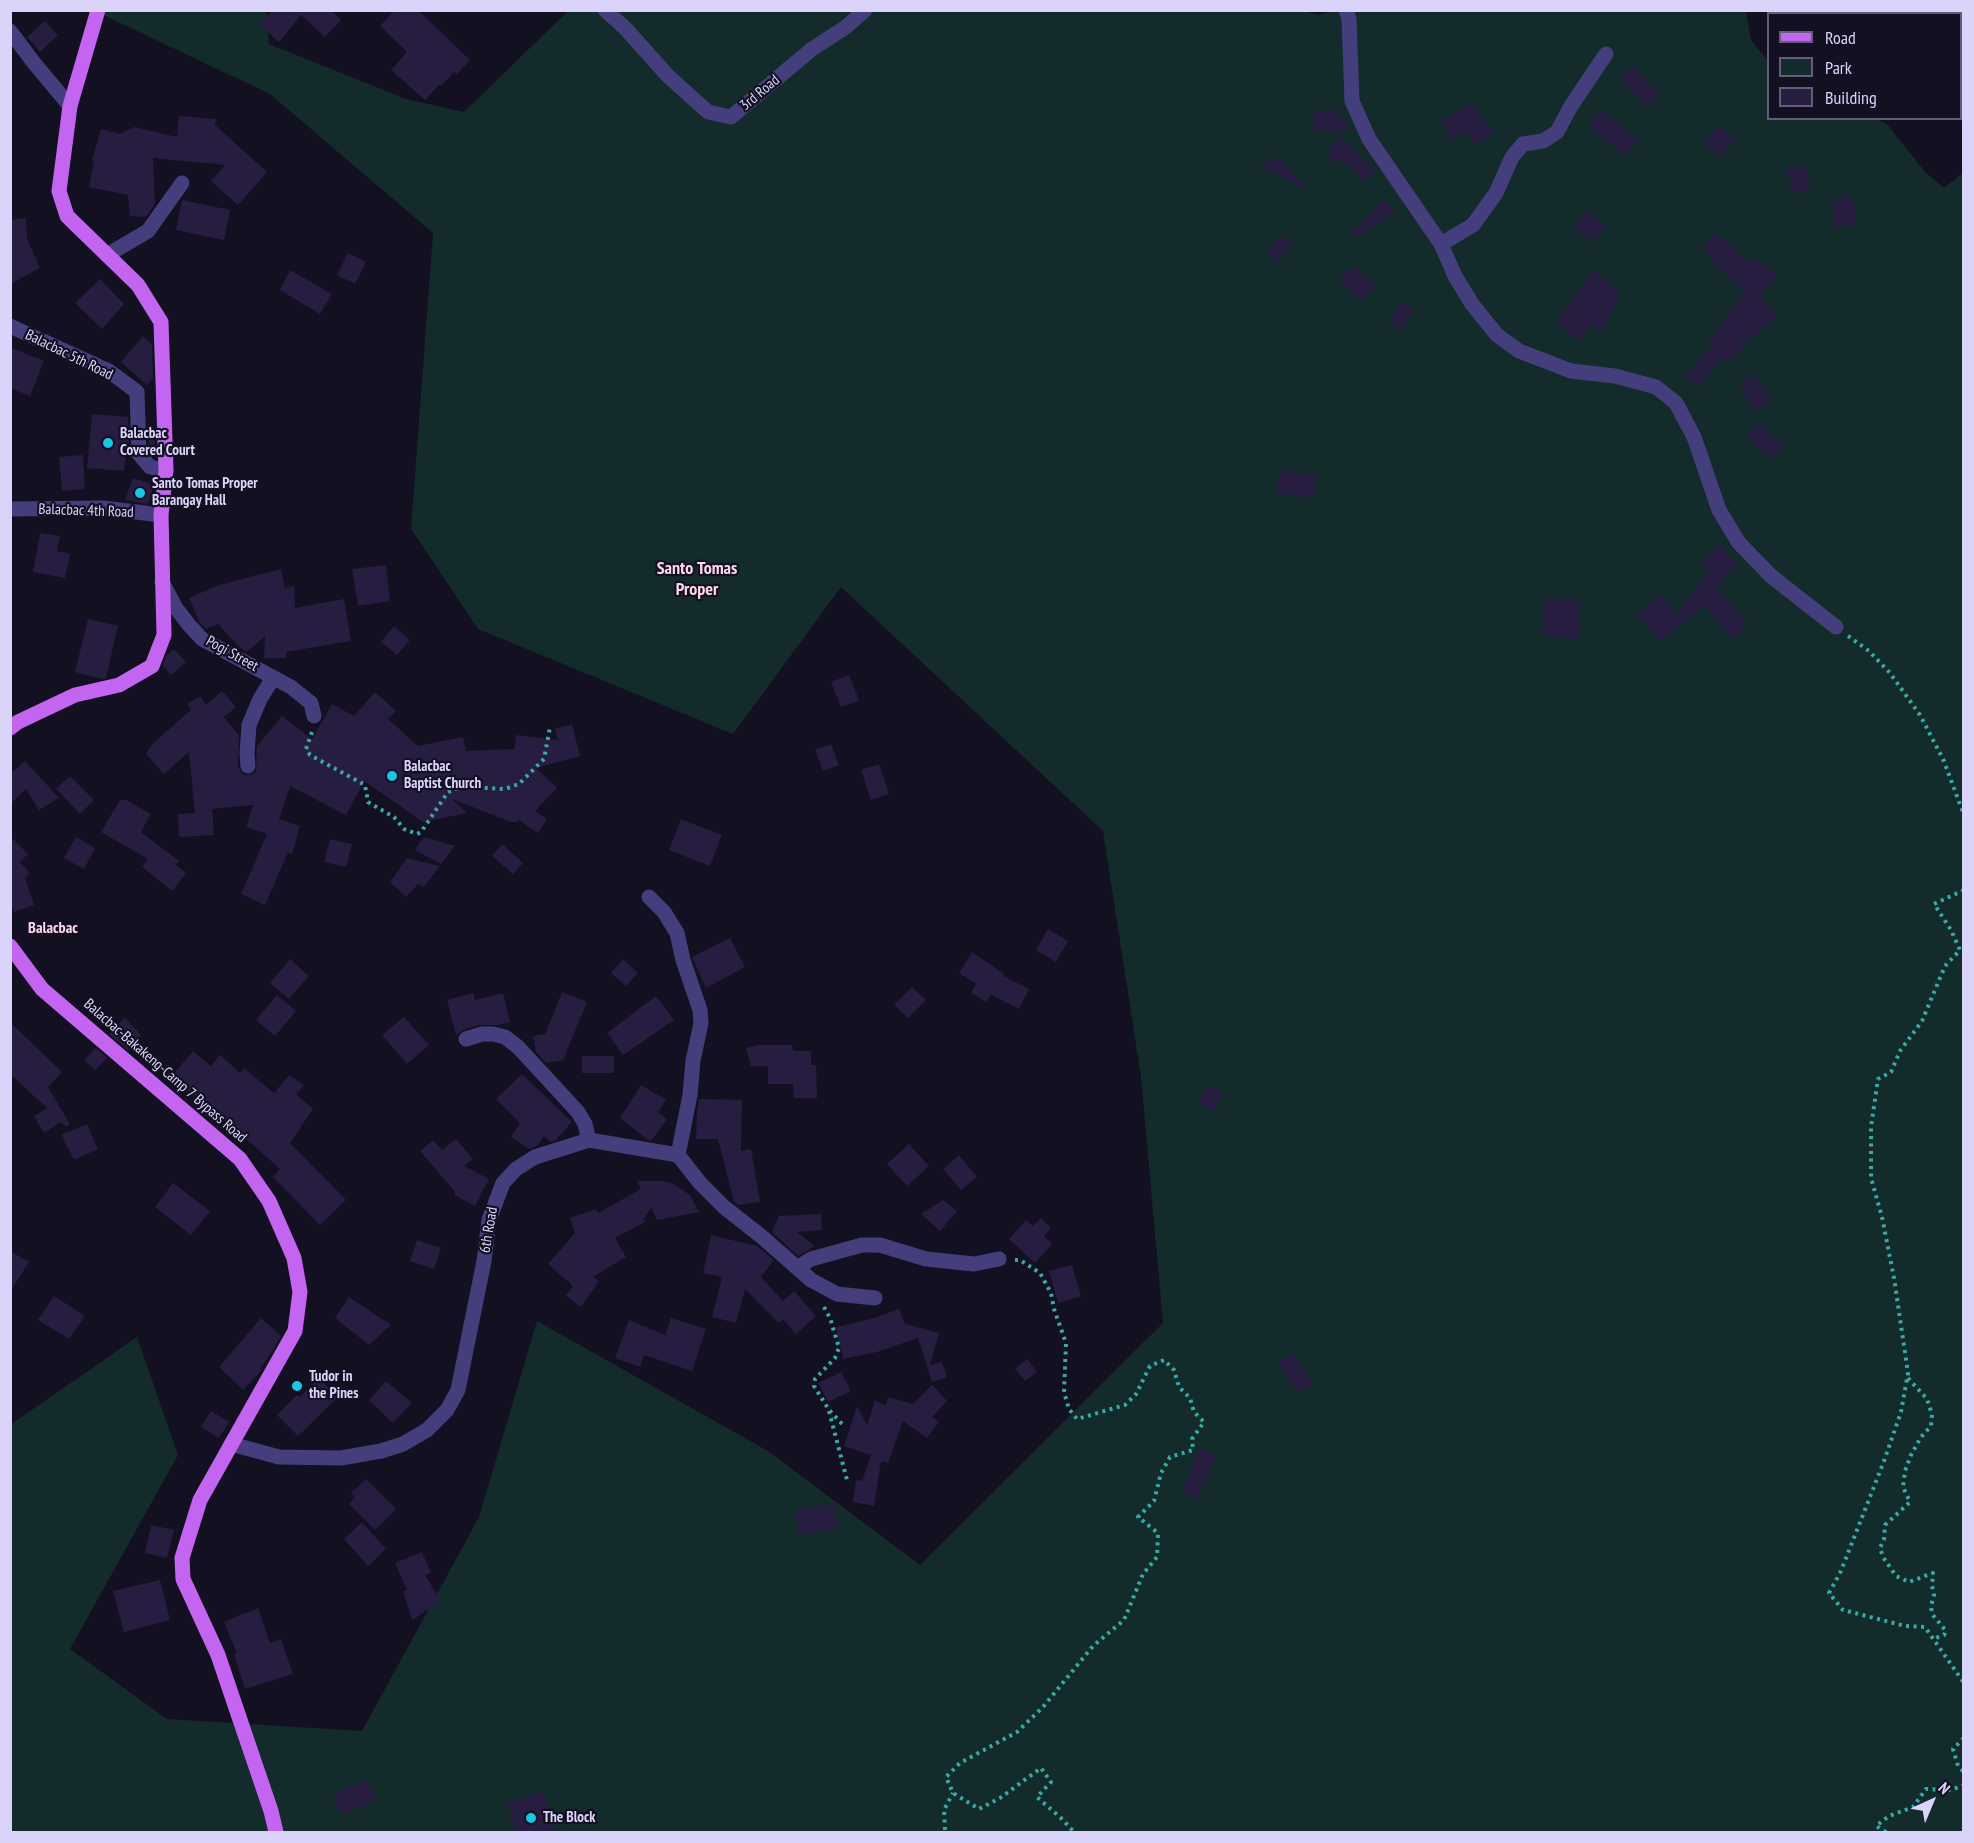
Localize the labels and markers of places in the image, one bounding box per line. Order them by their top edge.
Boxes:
place label: Balacbac Covered Court [120,425,195,460]
marker: Balacbac Covered Court [101,436,115,450]
place label: Santo Tomas Proper Barangay Hall [152,475,258,510]
marker: Santo Tomas Proper Barangay Hall [133,486,147,500]
place label: Balacbac Baptist Church [404,758,481,793]
marker: Balacbac Baptist Church [385,769,399,783]
place label: Tudor in the Pines [309,1368,359,1403]
marker: Tudor in the Pines [290,1379,304,1393]
place label: The Block [543,1809,595,1827]
marker: The Block [524,1811,538,1825]

